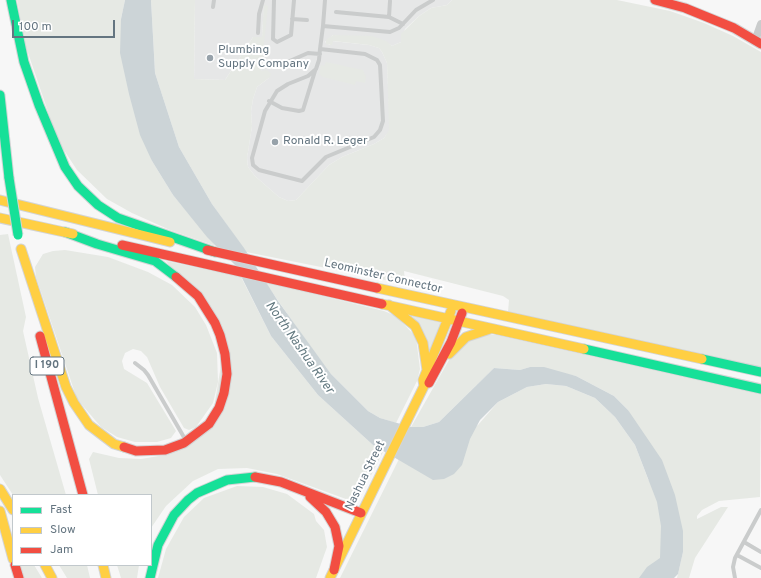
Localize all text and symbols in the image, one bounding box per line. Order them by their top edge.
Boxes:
scale bar [14,12,117,38]
text: 100 m [19,19,52,35]
place label: Plumbing Supply Company [218,44,309,72]
marker: Plumbing Supply Company [205,53,215,63]
place label: Ronald R. Leger [283,135,368,149]
marker: Ronald R. Leger [270,137,280,147]
street label: Leominster Connector [323,256,443,298]
water label: North Nashua River [261,299,337,397]
road number: I 190 [30,357,64,375]
street label: Nashua Street [343,439,389,513]
legend [12,494,152,566]
text: Fast [50,502,72,518]
text: Slow [50,522,76,538]
text: Jam [50,542,73,558]

